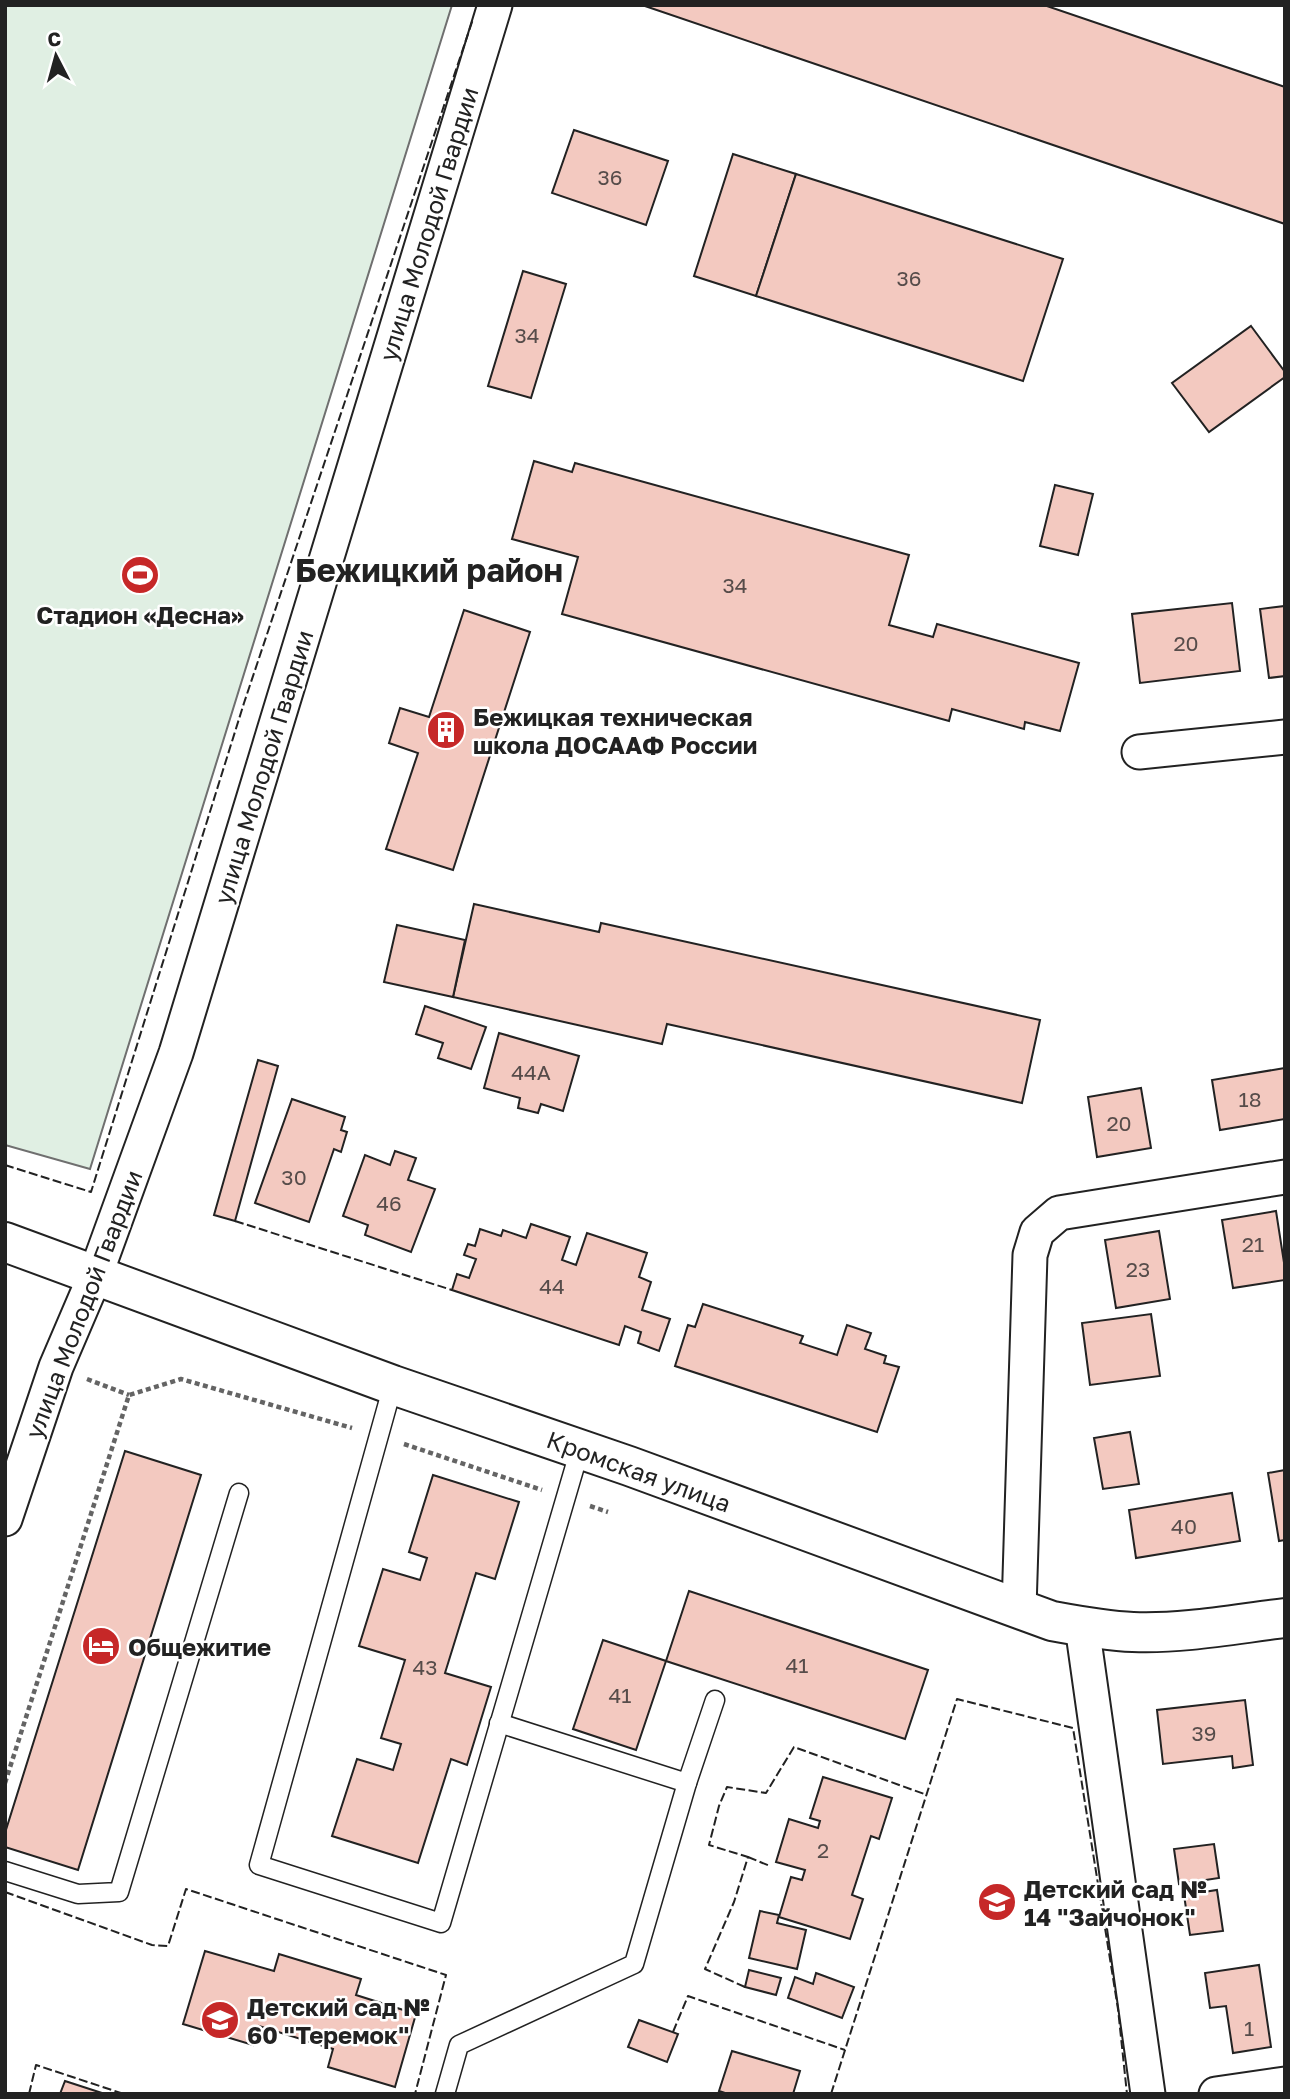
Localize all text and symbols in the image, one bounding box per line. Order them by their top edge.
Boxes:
north arrow [21,21,91,91]
text: С [46,26,62,51]
street label: улица Молодой Гвардии [372,83,484,365]
house number: 36 [598,164,623,190]
house number: 36 [897,265,922,291]
house number: 34 [514,322,540,348]
district label: Бежицкий район [295,551,563,589]
sports icon: Стадион «Десна» [119,554,161,596]
house number: 34 [722,572,748,598]
place label: Стадион «Десна» [36,600,244,629]
street label: улица Молодой Гвардии [207,626,319,908]
house number: 20 [1173,630,1199,656]
place label: Бежицкая техническая школа ДОСААФ России [473,702,757,759]
building icon: Бежицкая техническая школа ДОСААФ России [425,709,467,751]
house number: 44А [511,1059,551,1085]
house number: 18 [1239,1086,1262,1112]
house number: 20 [1106,1110,1132,1136]
house number: 30 [281,1164,307,1190]
street label: улица Молодой Гвардии [18,1166,148,1442]
house number: 46 [376,1190,402,1216]
house number: 21 [1242,1231,1264,1257]
house number: 23 [1126,1256,1150,1282]
house number: 44 [539,1273,565,1299]
street label: Кромская улица [543,1424,735,1518]
house number: 40 [1171,1513,1197,1539]
hotel icon: Общежитие [80,1625,122,1667]
place label: Общежитие [128,1632,271,1661]
house number: 41 [786,1652,809,1678]
house number: 43 [412,1654,438,1680]
house number: 41 [609,1682,632,1708]
house number: 39 [1192,1720,1217,1746]
house number: 2 [817,1837,829,1863]
place label: Детский сад № 14 "Зайчонок" [1024,1874,1207,1931]
school or university icon: Детский сад № 14 "Зайчонок" [976,1881,1018,1923]
place label: Детский сад № 60 "Теремок" [247,1992,430,2049]
school or university icon: Детский сад № 60 "Теремок" [199,1999,241,2041]
house number: 1 [1244,2015,1254,2041]

